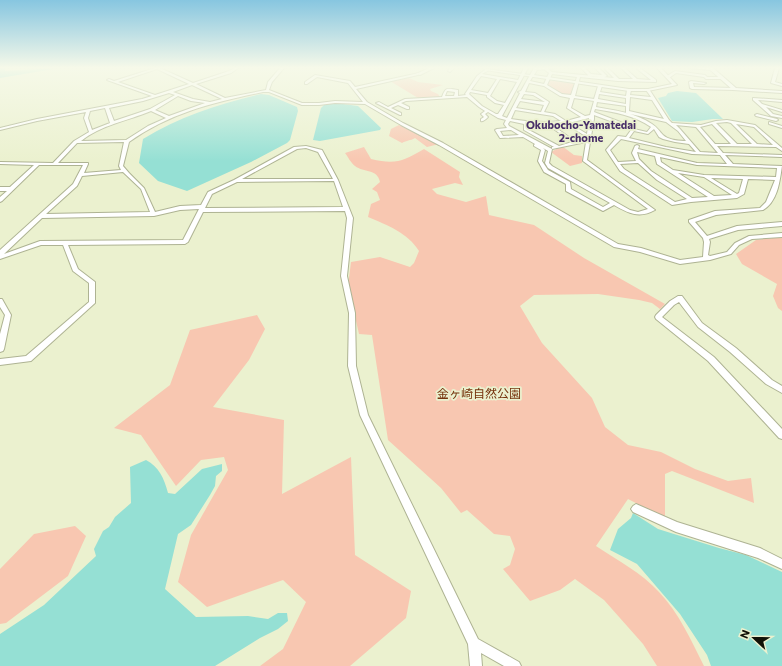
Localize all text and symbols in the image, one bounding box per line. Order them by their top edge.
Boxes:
district label: Okubocho-Yamatedai 2-chome [526,118,636,144]
park label: 金ヶ崎自然公園 [437,386,521,400]
north arrow [734,618,774,658]
text: N [737,628,752,640]

